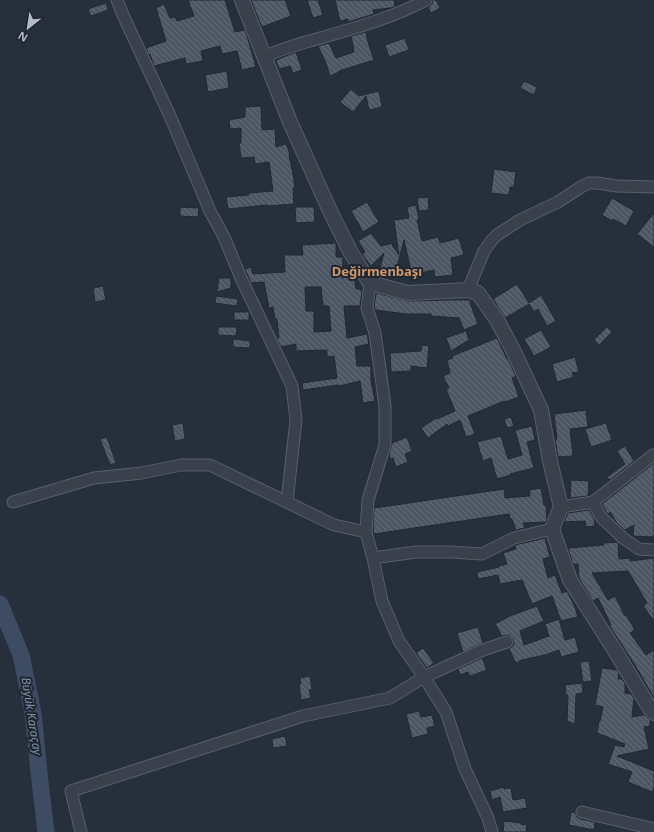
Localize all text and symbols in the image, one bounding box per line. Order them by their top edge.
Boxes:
north arrow [8,8,48,48]
text: N [15,28,30,46]
district label: Değirmenbaşı [332,262,422,280]
water label: Büyük Karaçay [17,676,47,757]

